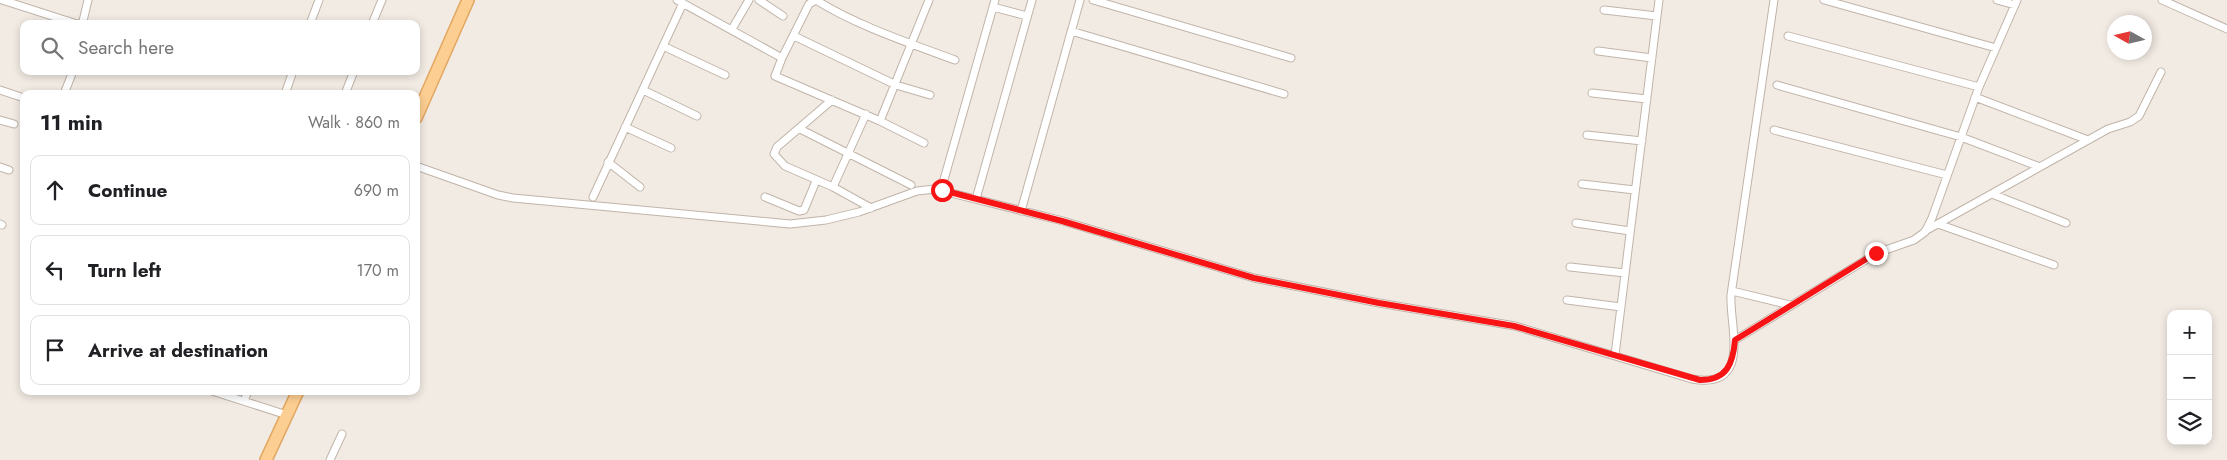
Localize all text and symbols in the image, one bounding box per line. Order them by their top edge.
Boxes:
north arrow [2107,15,2152,60]
search box [20,20,420,75]
icon: search [38,34,66,62]
text: Search here [78,34,174,61]
text: 11 min [40,108,103,138]
text: Walk · 860 m [308,111,400,134]
icon: ahead [41,176,69,204]
text: Continue [88,177,167,204]
text: 690 m [354,179,399,202]
route start [931,179,954,202]
route end [1865,242,1888,265]
icon: left [41,256,69,284]
text: Turn left [88,257,161,284]
text: 170 m [357,259,399,282]
map controls [2167,310,2212,445]
button: + [2167,310,2212,355]
icon: arrive [41,336,69,364]
text: Arrive at destination [88,337,268,364]
button: − [2167,355,2212,400]
button: layers [2167,400,2212,445]

